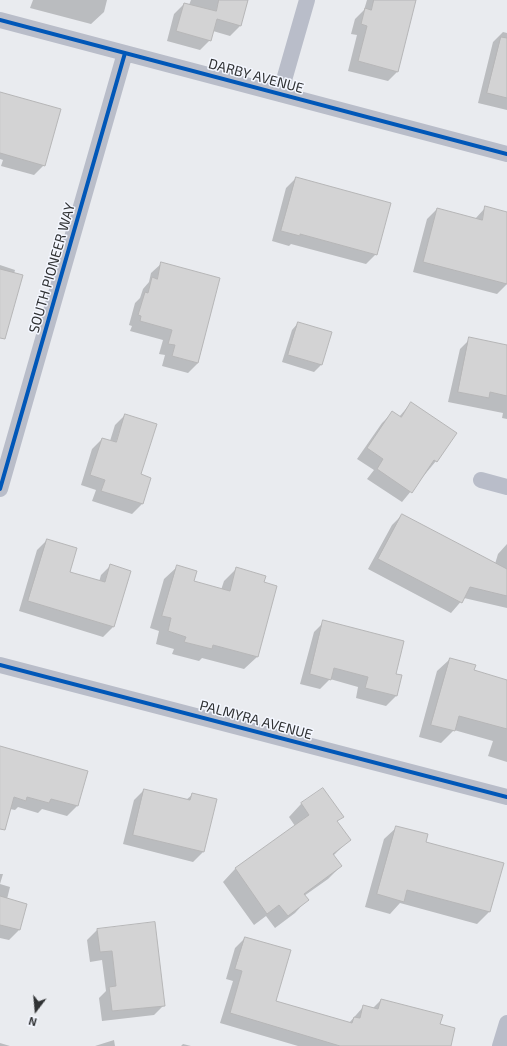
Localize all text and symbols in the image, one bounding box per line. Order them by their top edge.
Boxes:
street label: DARBY AVENUE [207,55,305,97]
street label: SOUTH PIONEER WAY [25,201,79,335]
street label: PALMYRA AVENUE [198,697,314,743]
north arrow [16,990,56,1030]
text: N [27,1015,38,1029]

